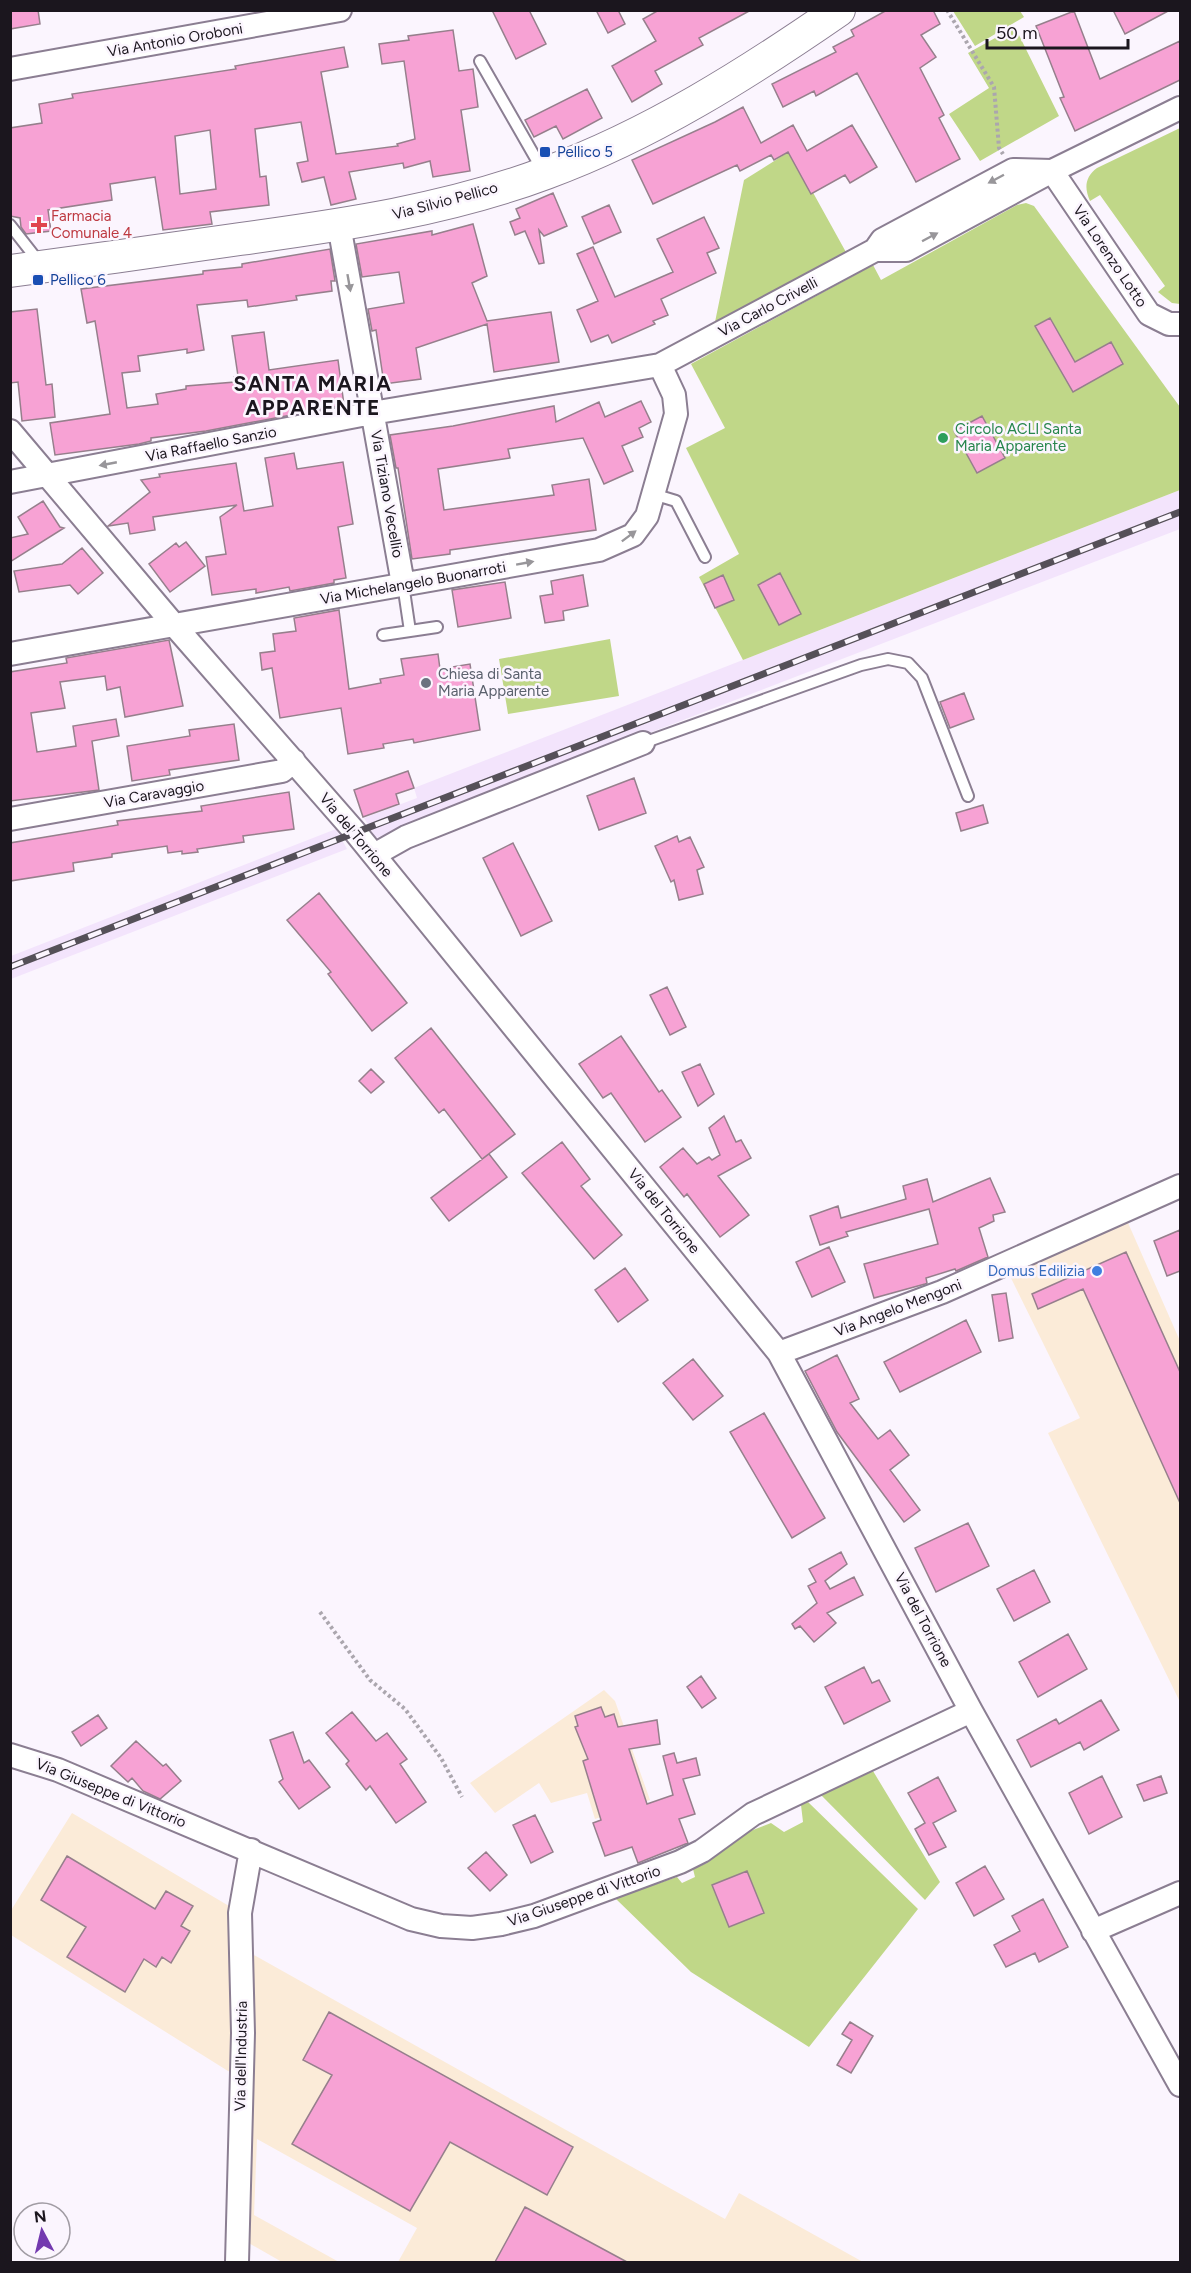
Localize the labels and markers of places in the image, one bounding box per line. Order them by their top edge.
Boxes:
place label: Pellico 5 [557,143,613,161]
marker: Pellico 5 [538,145,552,159]
place label: Farmacia Comunale 4 [51,207,132,242]
marker: Farmacia Comunale 4 [32,218,46,232]
place label: Pellico 6 [50,271,106,289]
marker: Pellico 6 [31,273,45,287]
place label: Circolo ACLI Santa Maria Apparente [955,420,1082,455]
marker: Circolo ACLI Santa Maria Apparente [936,431,950,445]
place label: Chiesa di Santa Maria Apparente [438,665,549,700]
marker: Chiesa di Santa Maria Apparente [419,676,433,690]
place label: Domus Edilizia [988,1262,1085,1280]
marker: Domus Edilizia [1090,1264,1104,1278]

